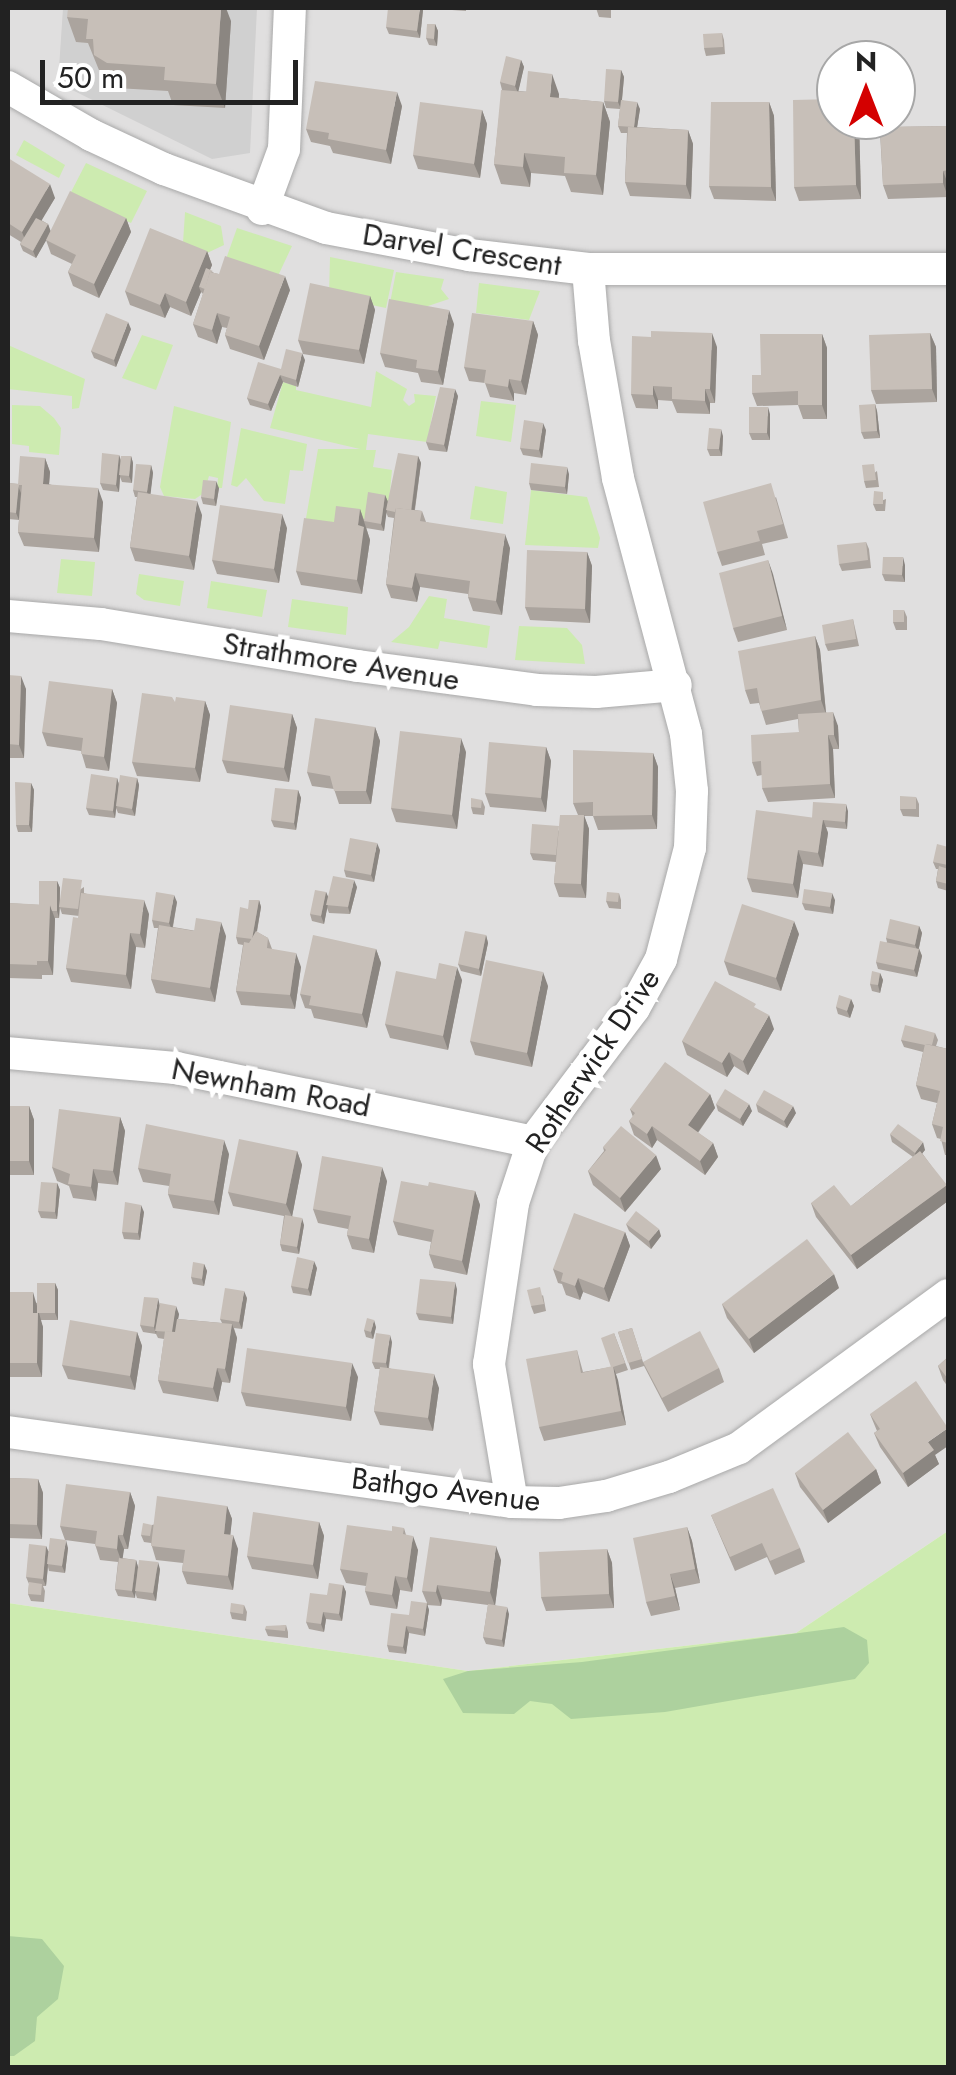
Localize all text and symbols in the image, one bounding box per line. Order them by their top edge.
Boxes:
scale bar [45,40,302,102]
north arrow [816,40,916,140]
text: N [855,41,877,82]
text: 50 m [57,56,124,99]
street label: Darvel Crescent [360,217,564,283]
street label: Strathmore Avenue [220,626,462,698]
street label: Rotherwick Drive [518,962,668,1160]
street label: Newnham Road [169,1051,373,1125]
street label: Bathgo Avenue [349,1461,543,1519]

